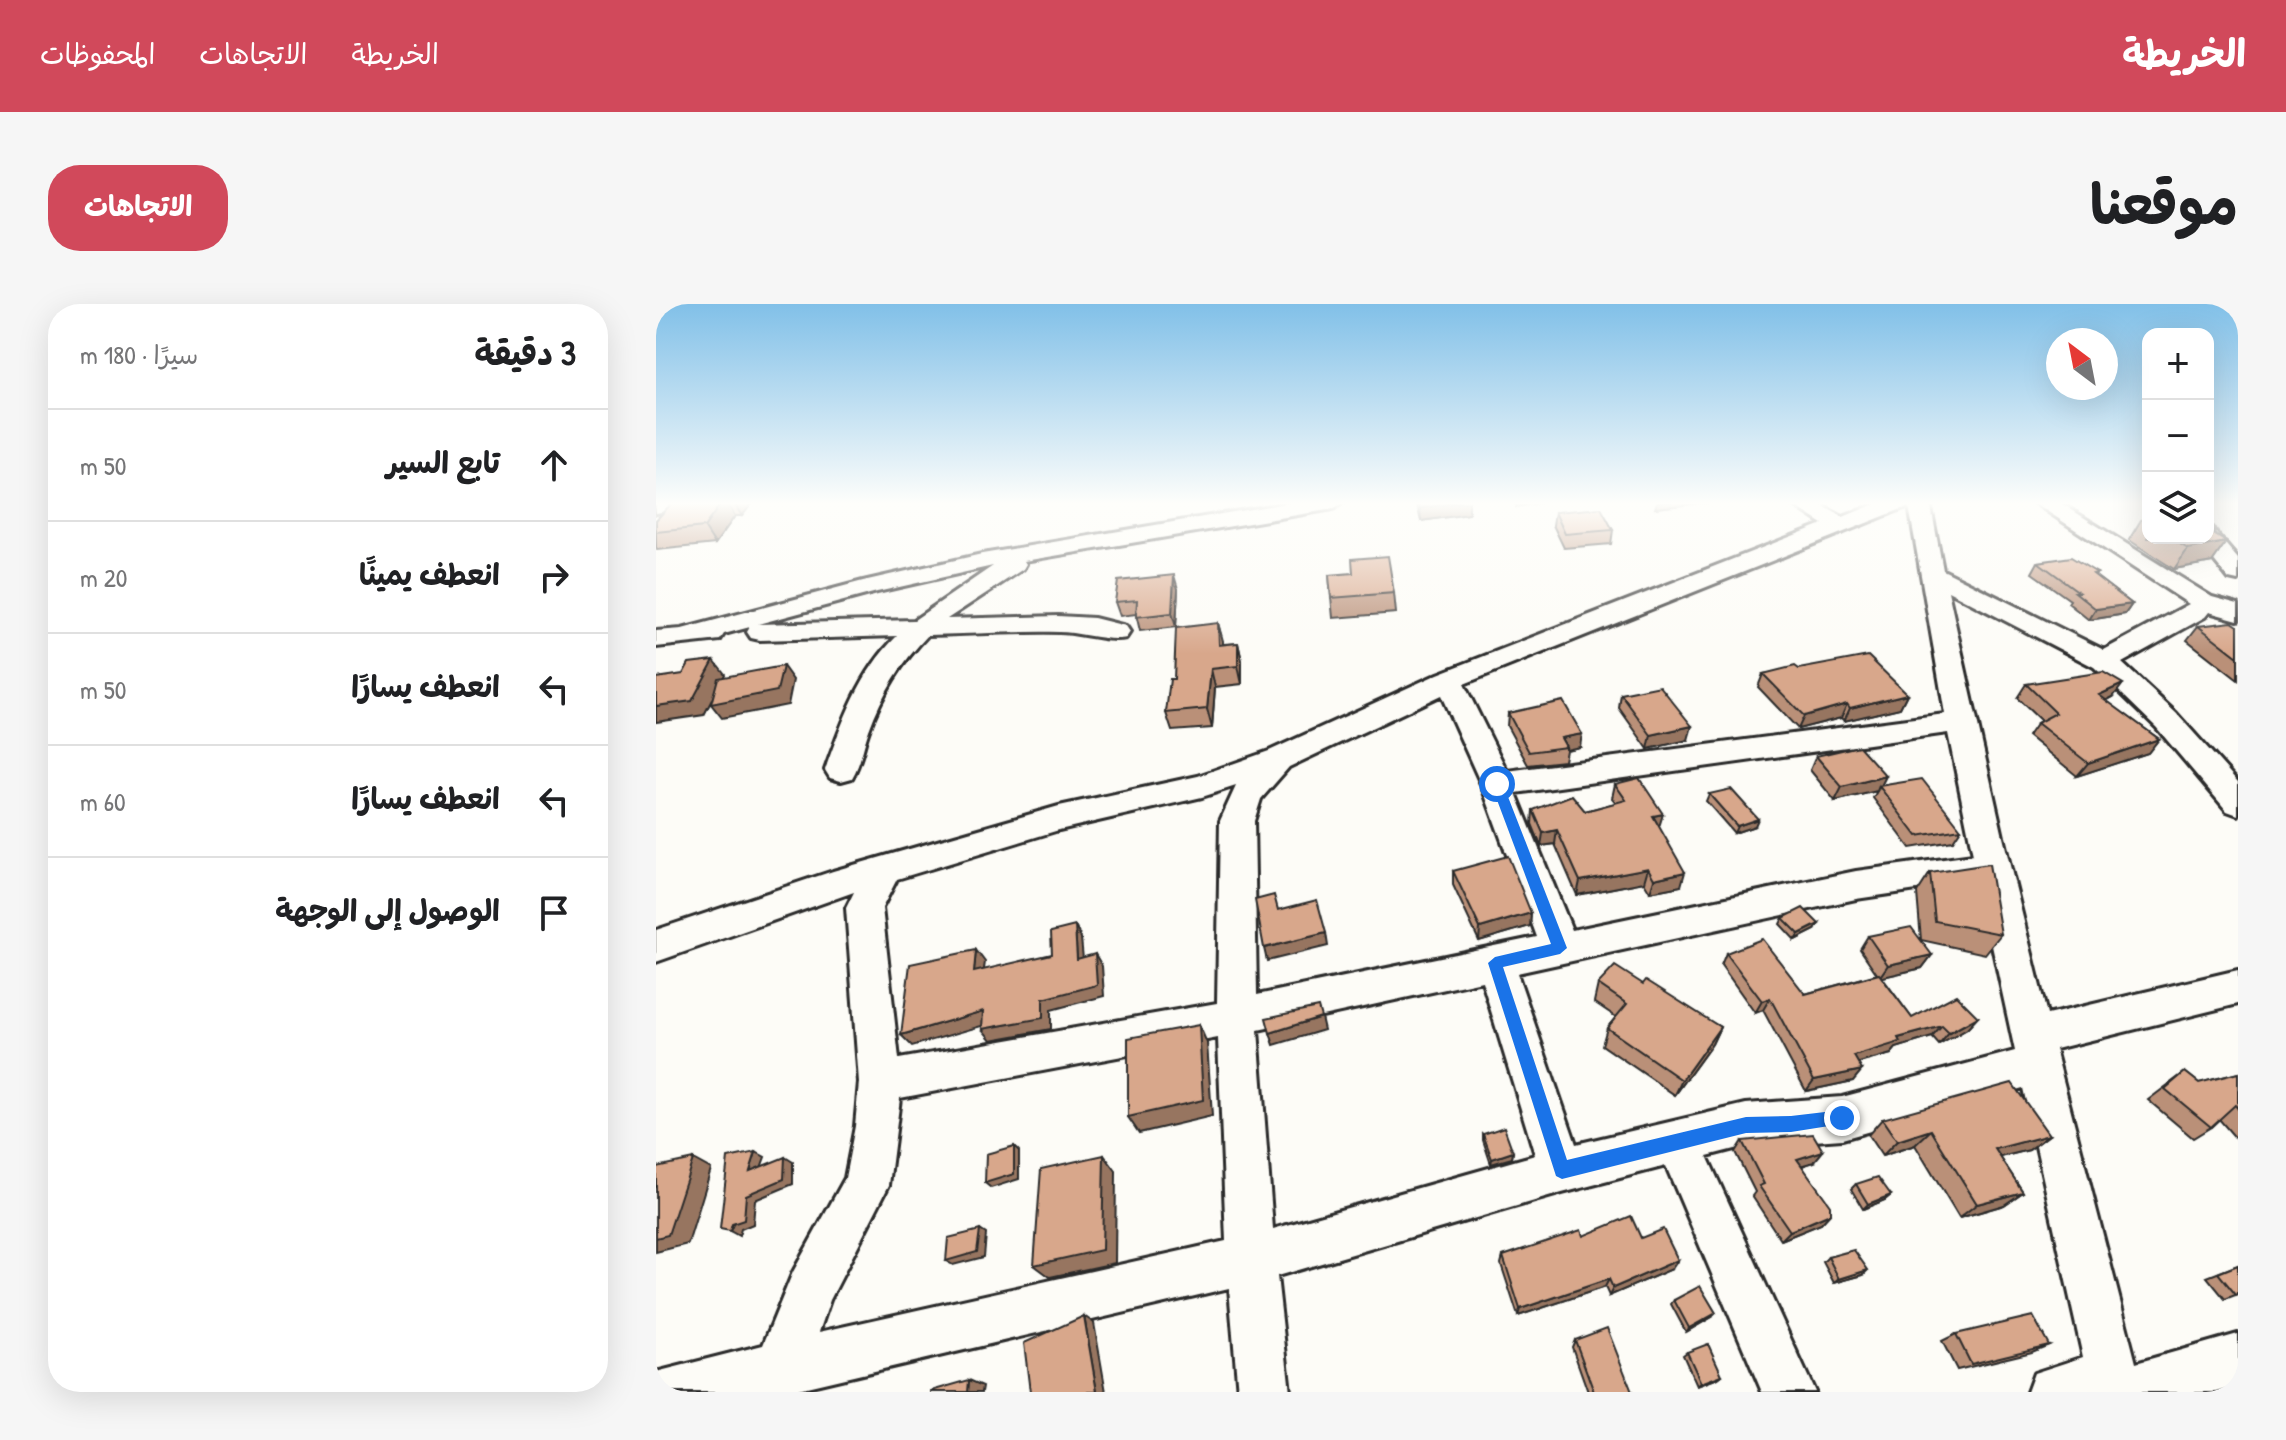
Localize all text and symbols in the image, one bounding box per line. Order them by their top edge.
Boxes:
text: الخريطة [2122,27,2246,79]
text: المحفوظات [40,35,155,73]
text: الاتجاهات [199,35,307,73]
text: الخريطة [351,35,439,73]
button: الاتجاهات [48,165,228,251]
text: موقعنا [2090,166,2238,241]
north arrow [2046,328,2118,400]
map controls [2142,328,2214,544]
button: + [2142,328,2214,400]
text: 3 دقيقة [475,330,576,376]
text: سيرًا · 180 m [80,337,198,372]
button: − [2142,400,2214,472]
text: تابع السير [386,442,500,482]
icon: ahead [532,443,576,487]
text: 50 m [80,448,126,483]
button: layers [2142,472,2214,544]
text: انعطف يمينًا [359,554,500,594]
icon: right [532,555,576,599]
text: 20 m [80,560,128,595]
text: انعطف يسارًا [351,666,500,706]
icon: left [532,667,576,711]
text: 50 m [80,672,126,707]
route start [1479,766,1515,802]
text: انعطف يسارًا [351,778,500,818]
icon: left [532,779,576,823]
text: 60 m [80,784,126,819]
text: الوصول إلى الوجهة [275,890,500,930]
icon: arrive [532,891,576,935]
route end [1824,1100,1860,1136]

